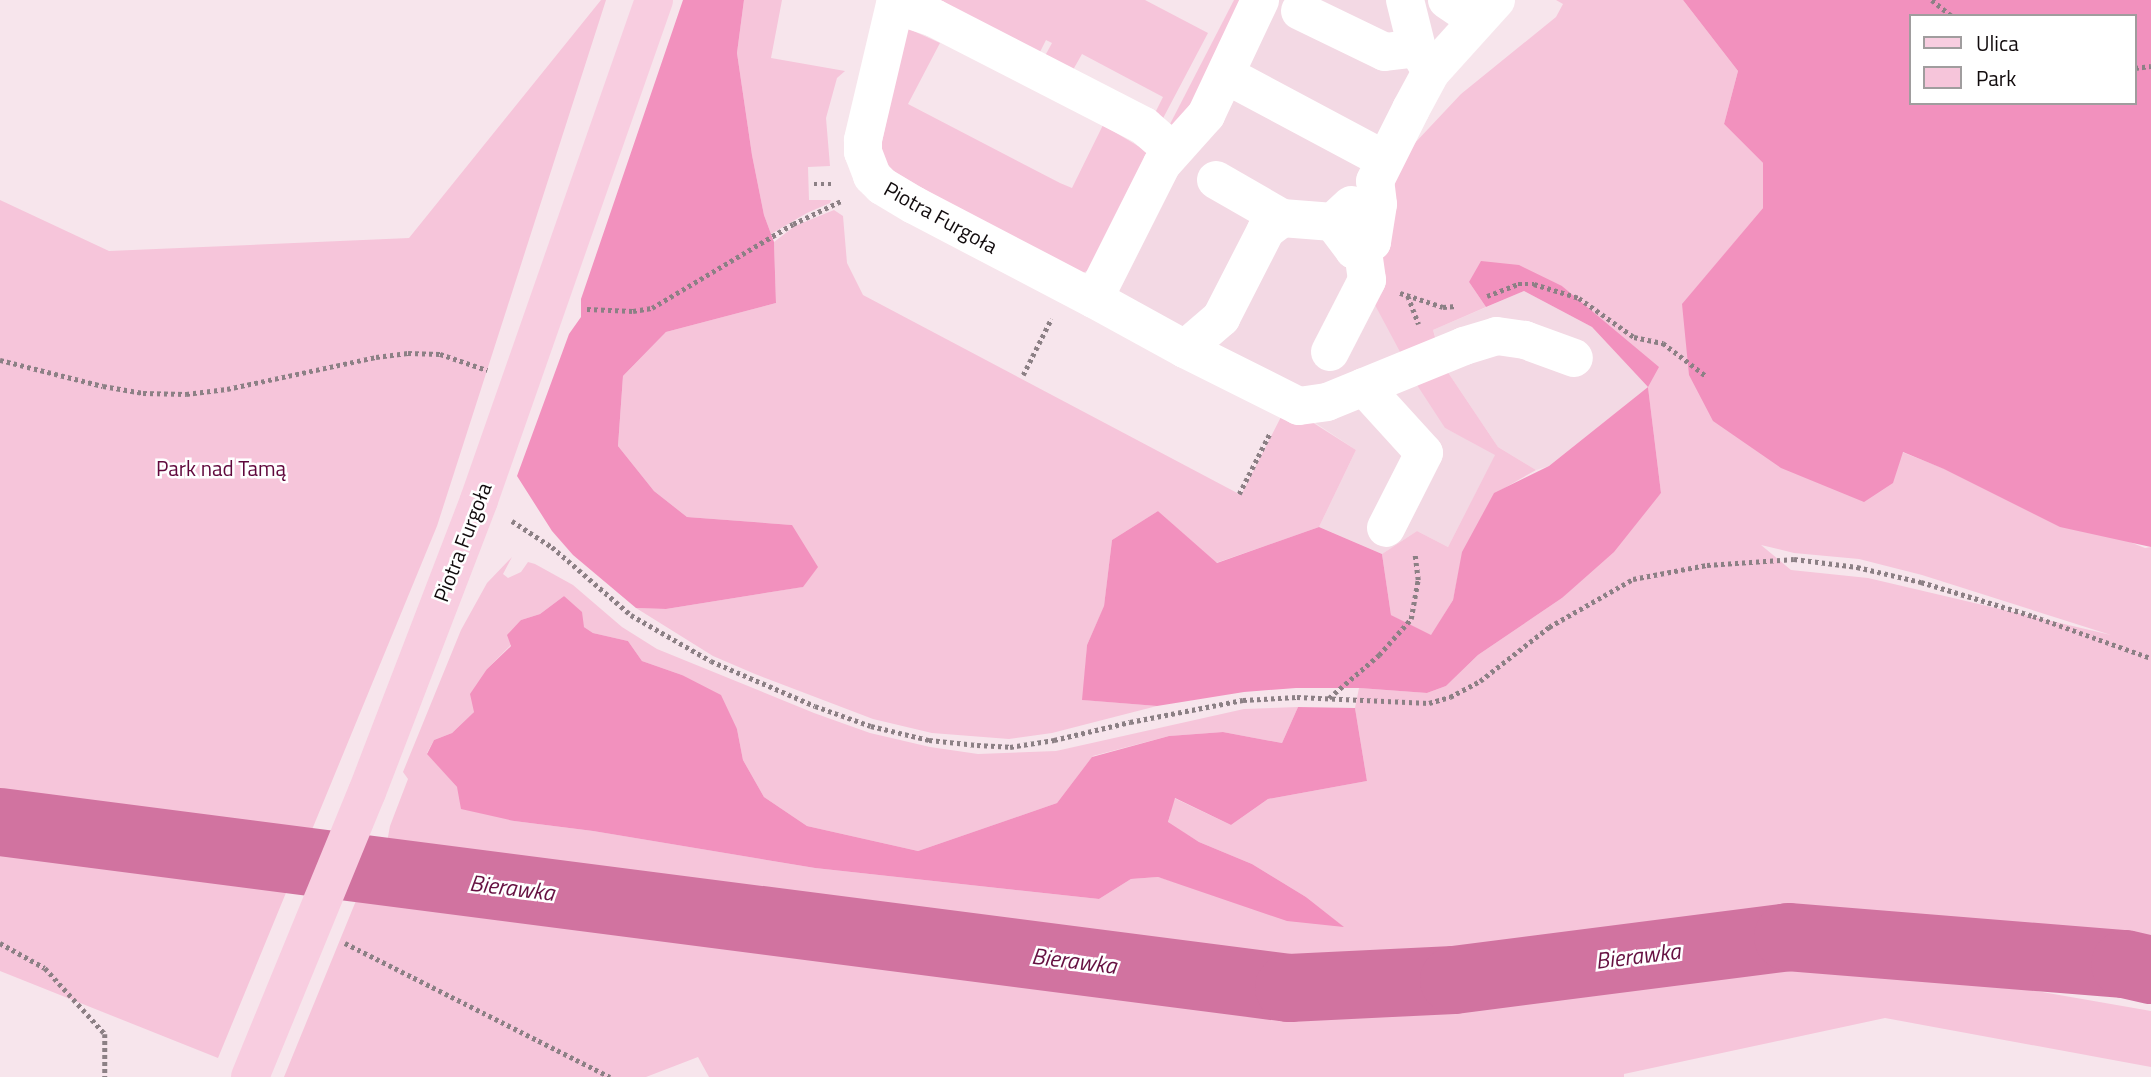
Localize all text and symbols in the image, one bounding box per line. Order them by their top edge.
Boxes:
legend [1910,14,2137,105]
text: Ulica [1976,27,2019,59]
text: Park [1976,62,2016,94]
street label: Piotra Furgoła [880,176,1002,258]
park label: Park nad Tamą [156,455,286,481]
street label: Piotra Furgoła [428,479,496,605]
water label: Bierawka [468,869,556,907]
water label: Bierawka [1594,937,1682,975]
water label: Bierawka [1030,942,1118,980]

